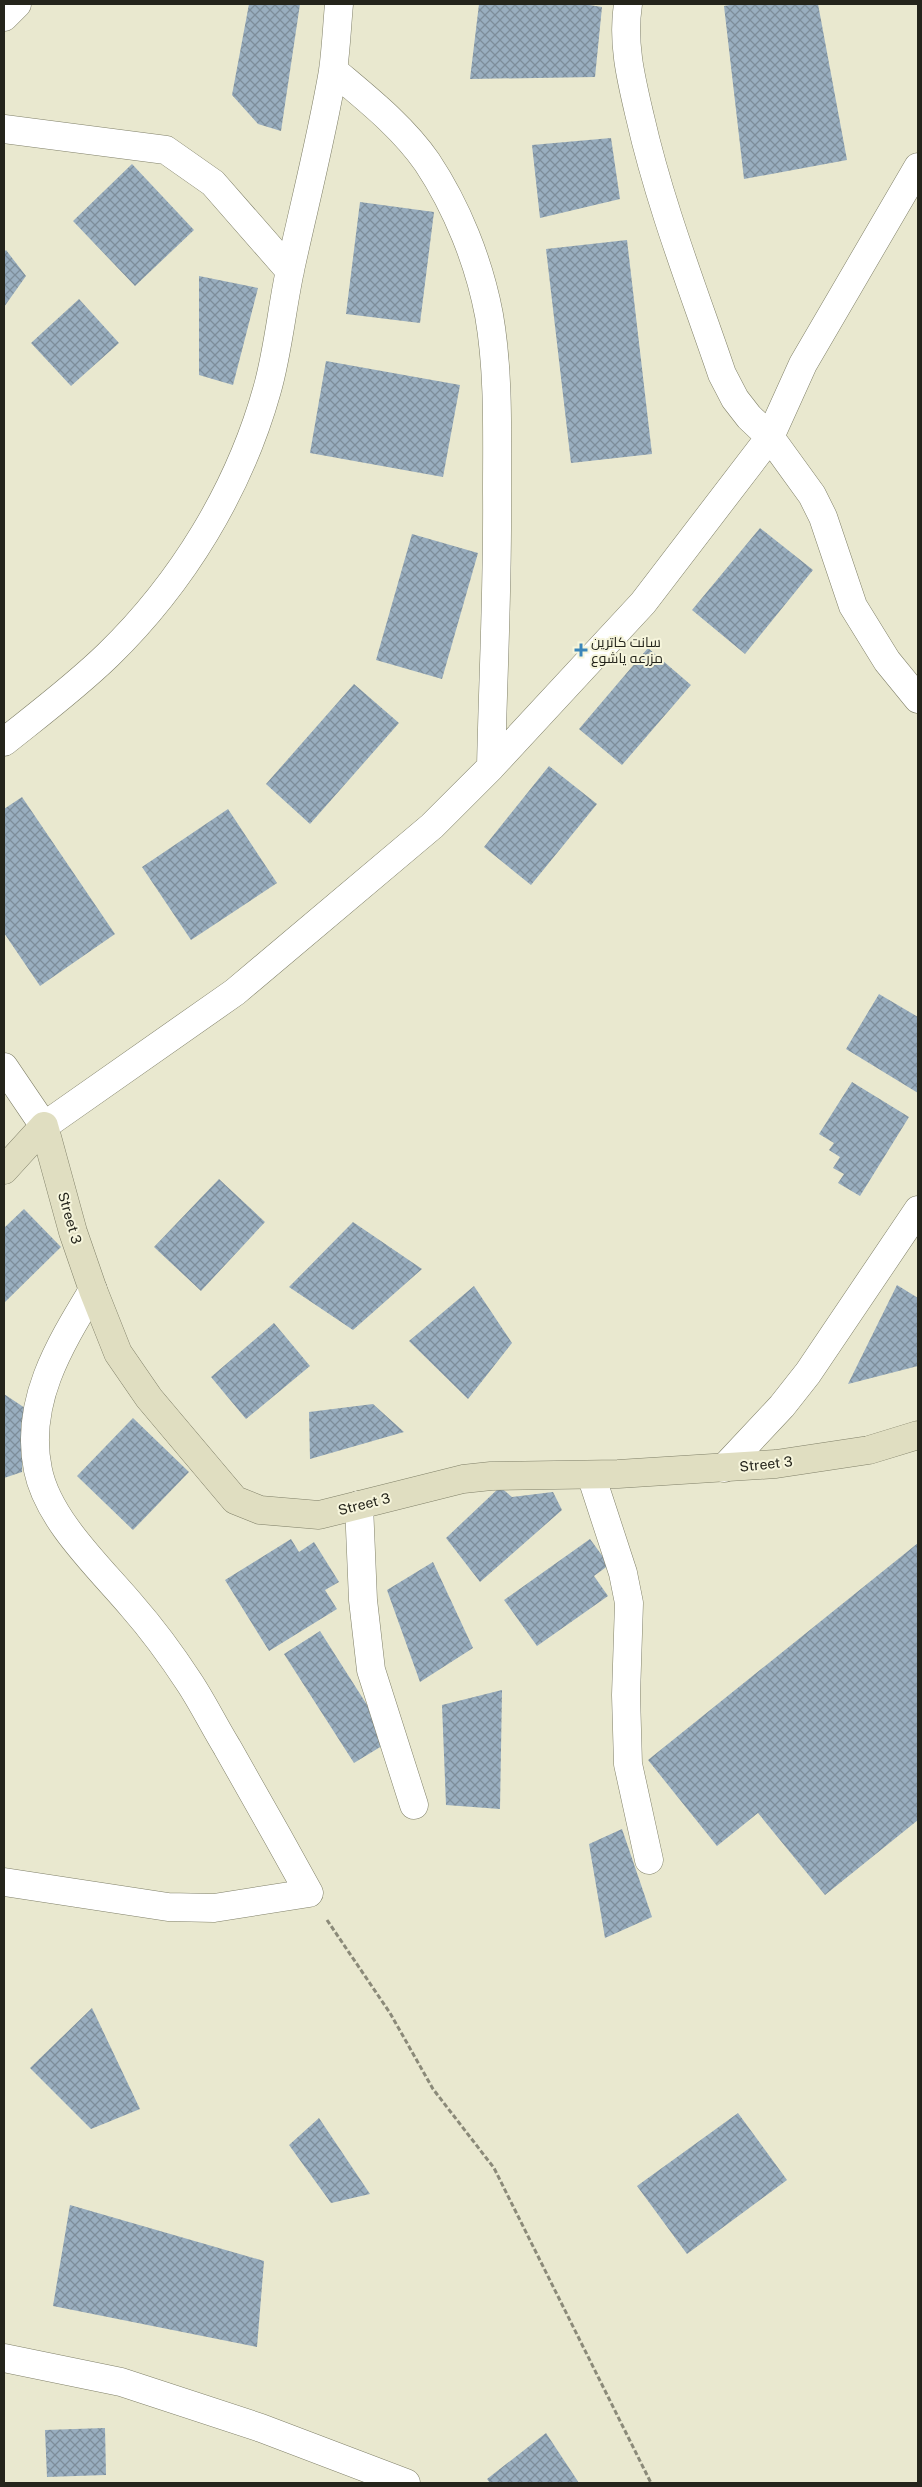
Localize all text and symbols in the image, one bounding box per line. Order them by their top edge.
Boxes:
place label: سانت كاترين مزرعه ياشوع [591,634,663,667]
marker: سانت كاترين مزرعه ياشوع [575,644,587,656]
street label: Street 3 [55,1190,85,1246]
street label: Street 3 [739,1453,793,1475]
street label: Street 3 [336,1490,392,1518]

